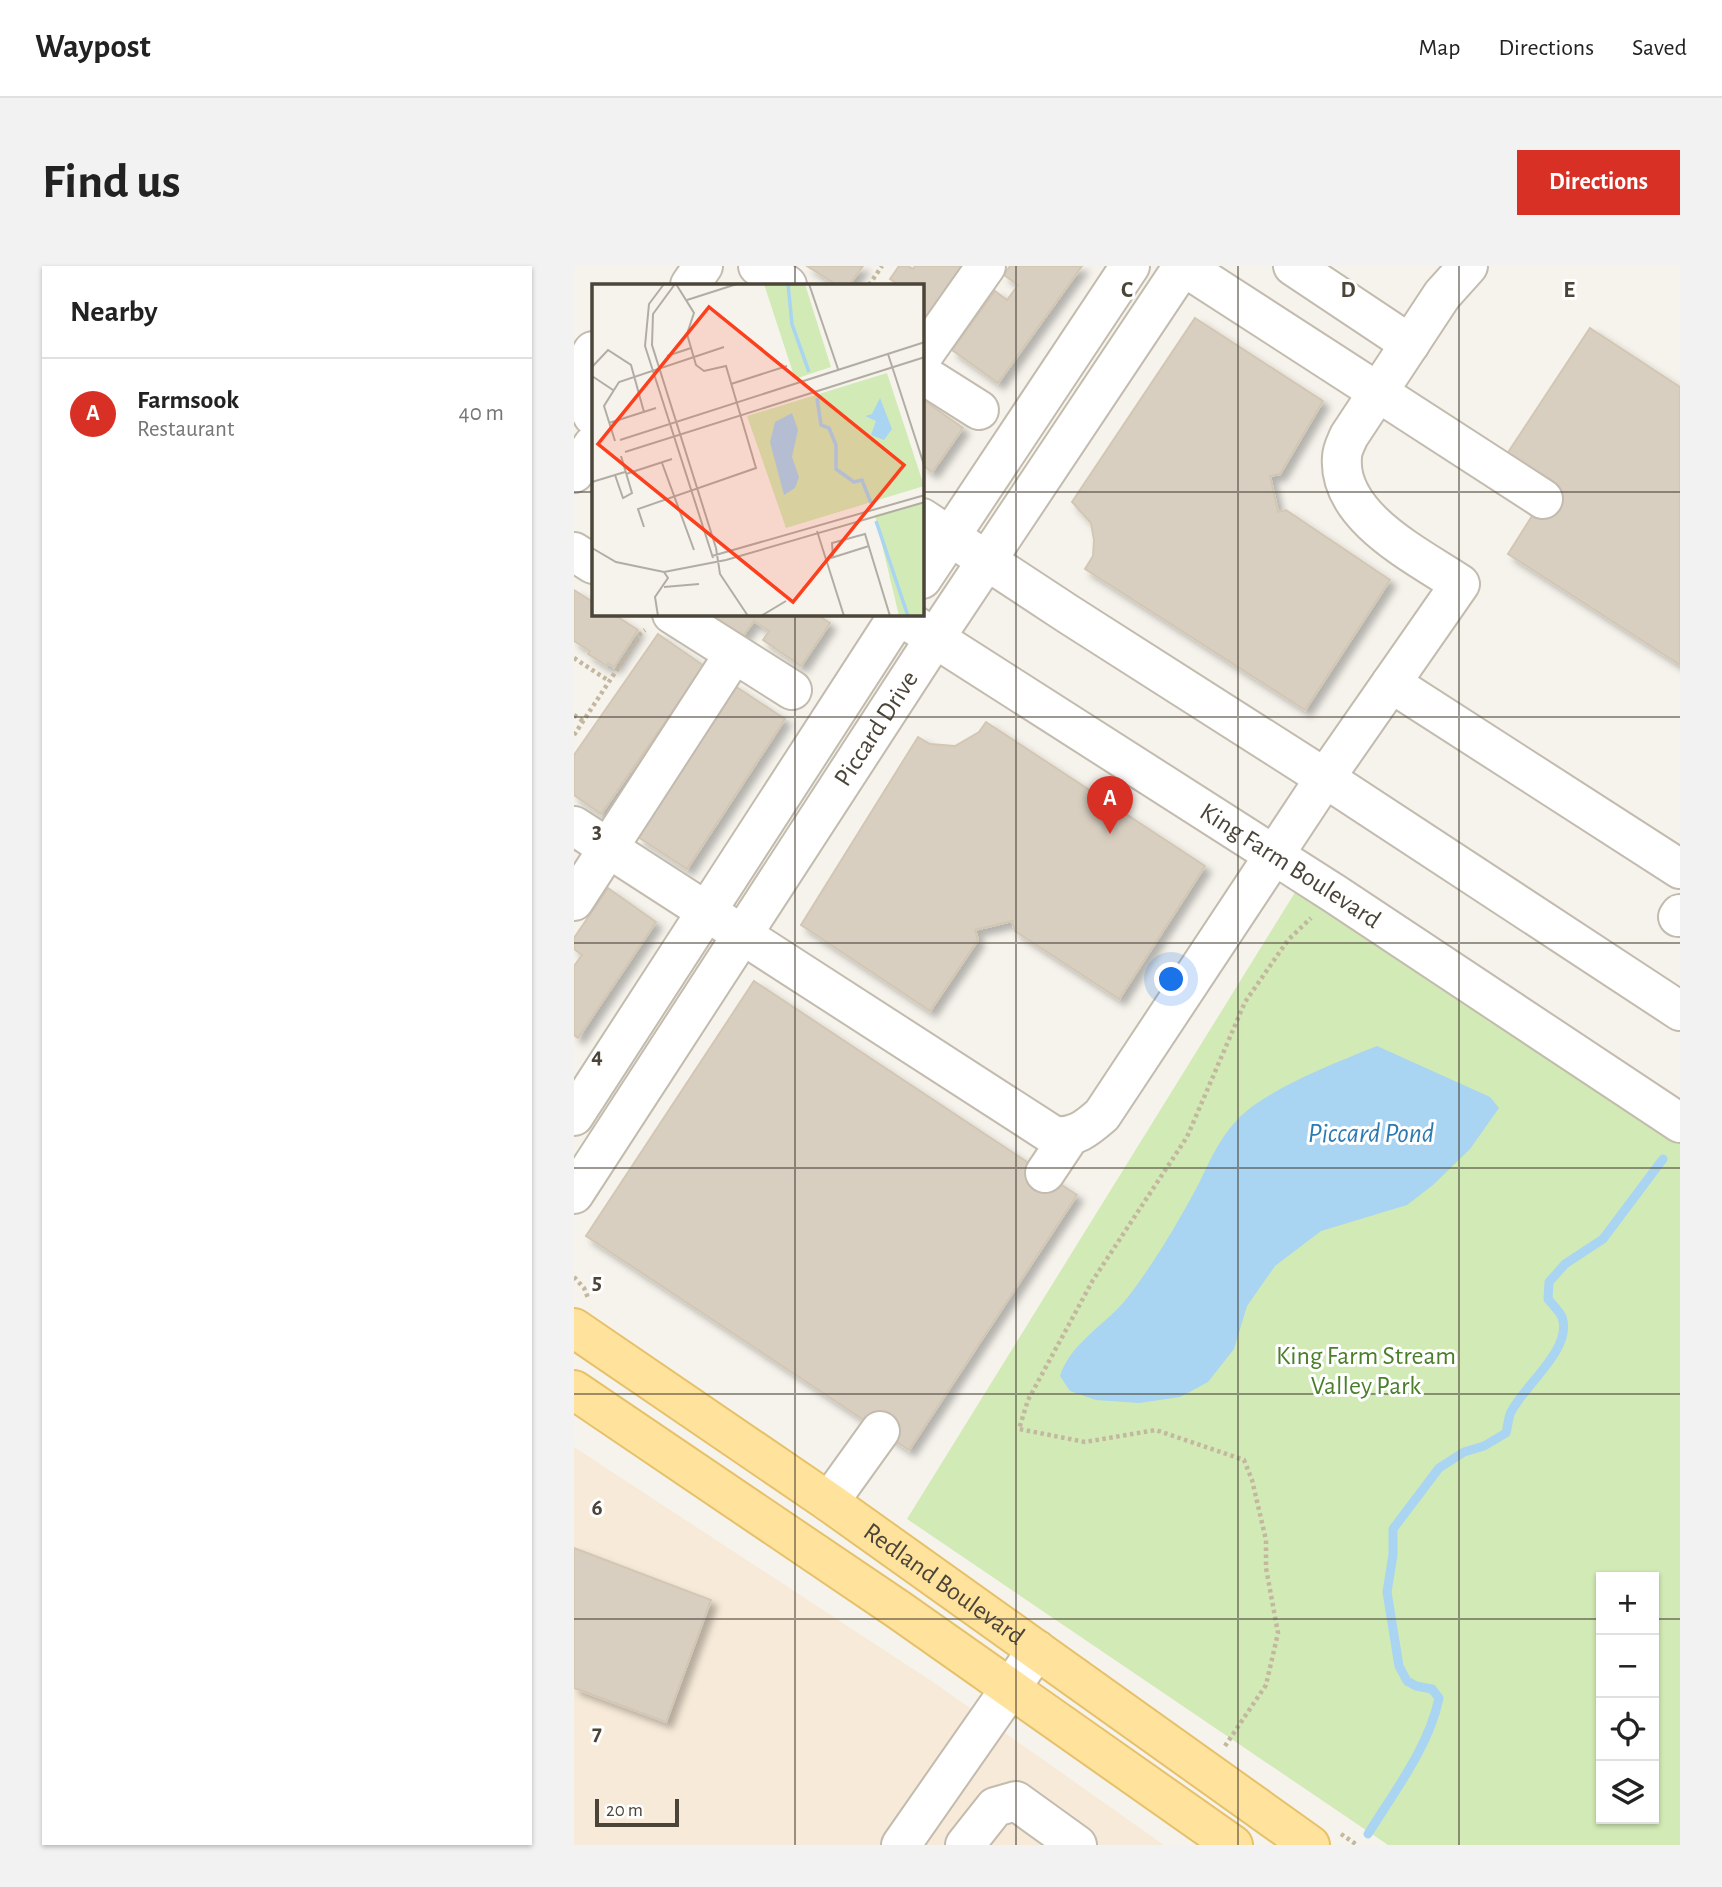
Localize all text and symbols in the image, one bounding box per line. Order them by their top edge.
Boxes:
text: Waypost [35,31,151,64]
text: Map [1418,36,1460,60]
text: Directions [1498,36,1594,60]
text: Saved [1632,36,1687,60]
button: Directions [1517,150,1680,215]
text: Find us [42,158,181,207]
text: C [1121,279,1133,302]
text: D [1340,279,1356,302]
text: E [1563,279,1575,302]
inset map [592,284,924,616]
text: Nearby [70,297,158,327]
text: Farmsook [137,387,239,413]
text: A [86,402,100,425]
text: 40 m [459,402,504,425]
text: Restaurant [137,418,234,441]
street label: Piccard Drive [829,666,923,791]
pin: A [1087,776,1133,834]
street label: King Farm Boulevard [1195,798,1385,933]
text: 3 [592,820,602,843]
your location [1154,962,1188,996]
text: 4 [591,1045,603,1068]
water label: Piccard Pond [1308,1120,1434,1148]
text: 5 [592,1271,602,1294]
park label: King Farm Stream Valley Park [1276,1343,1456,1399]
text: 6 [591,1497,603,1520]
street label: Redland Boulevard [859,1518,1029,1650]
map controls [1596,1572,1659,1824]
button: + [1596,1572,1659,1635]
button: − [1596,1635,1659,1698]
button: locate [1596,1698,1659,1761]
text: 7 [592,1722,602,1745]
button: layers [1596,1761,1659,1824]
scale bar [595,1796,679,1828]
text: 20 m [606,1801,643,1820]

